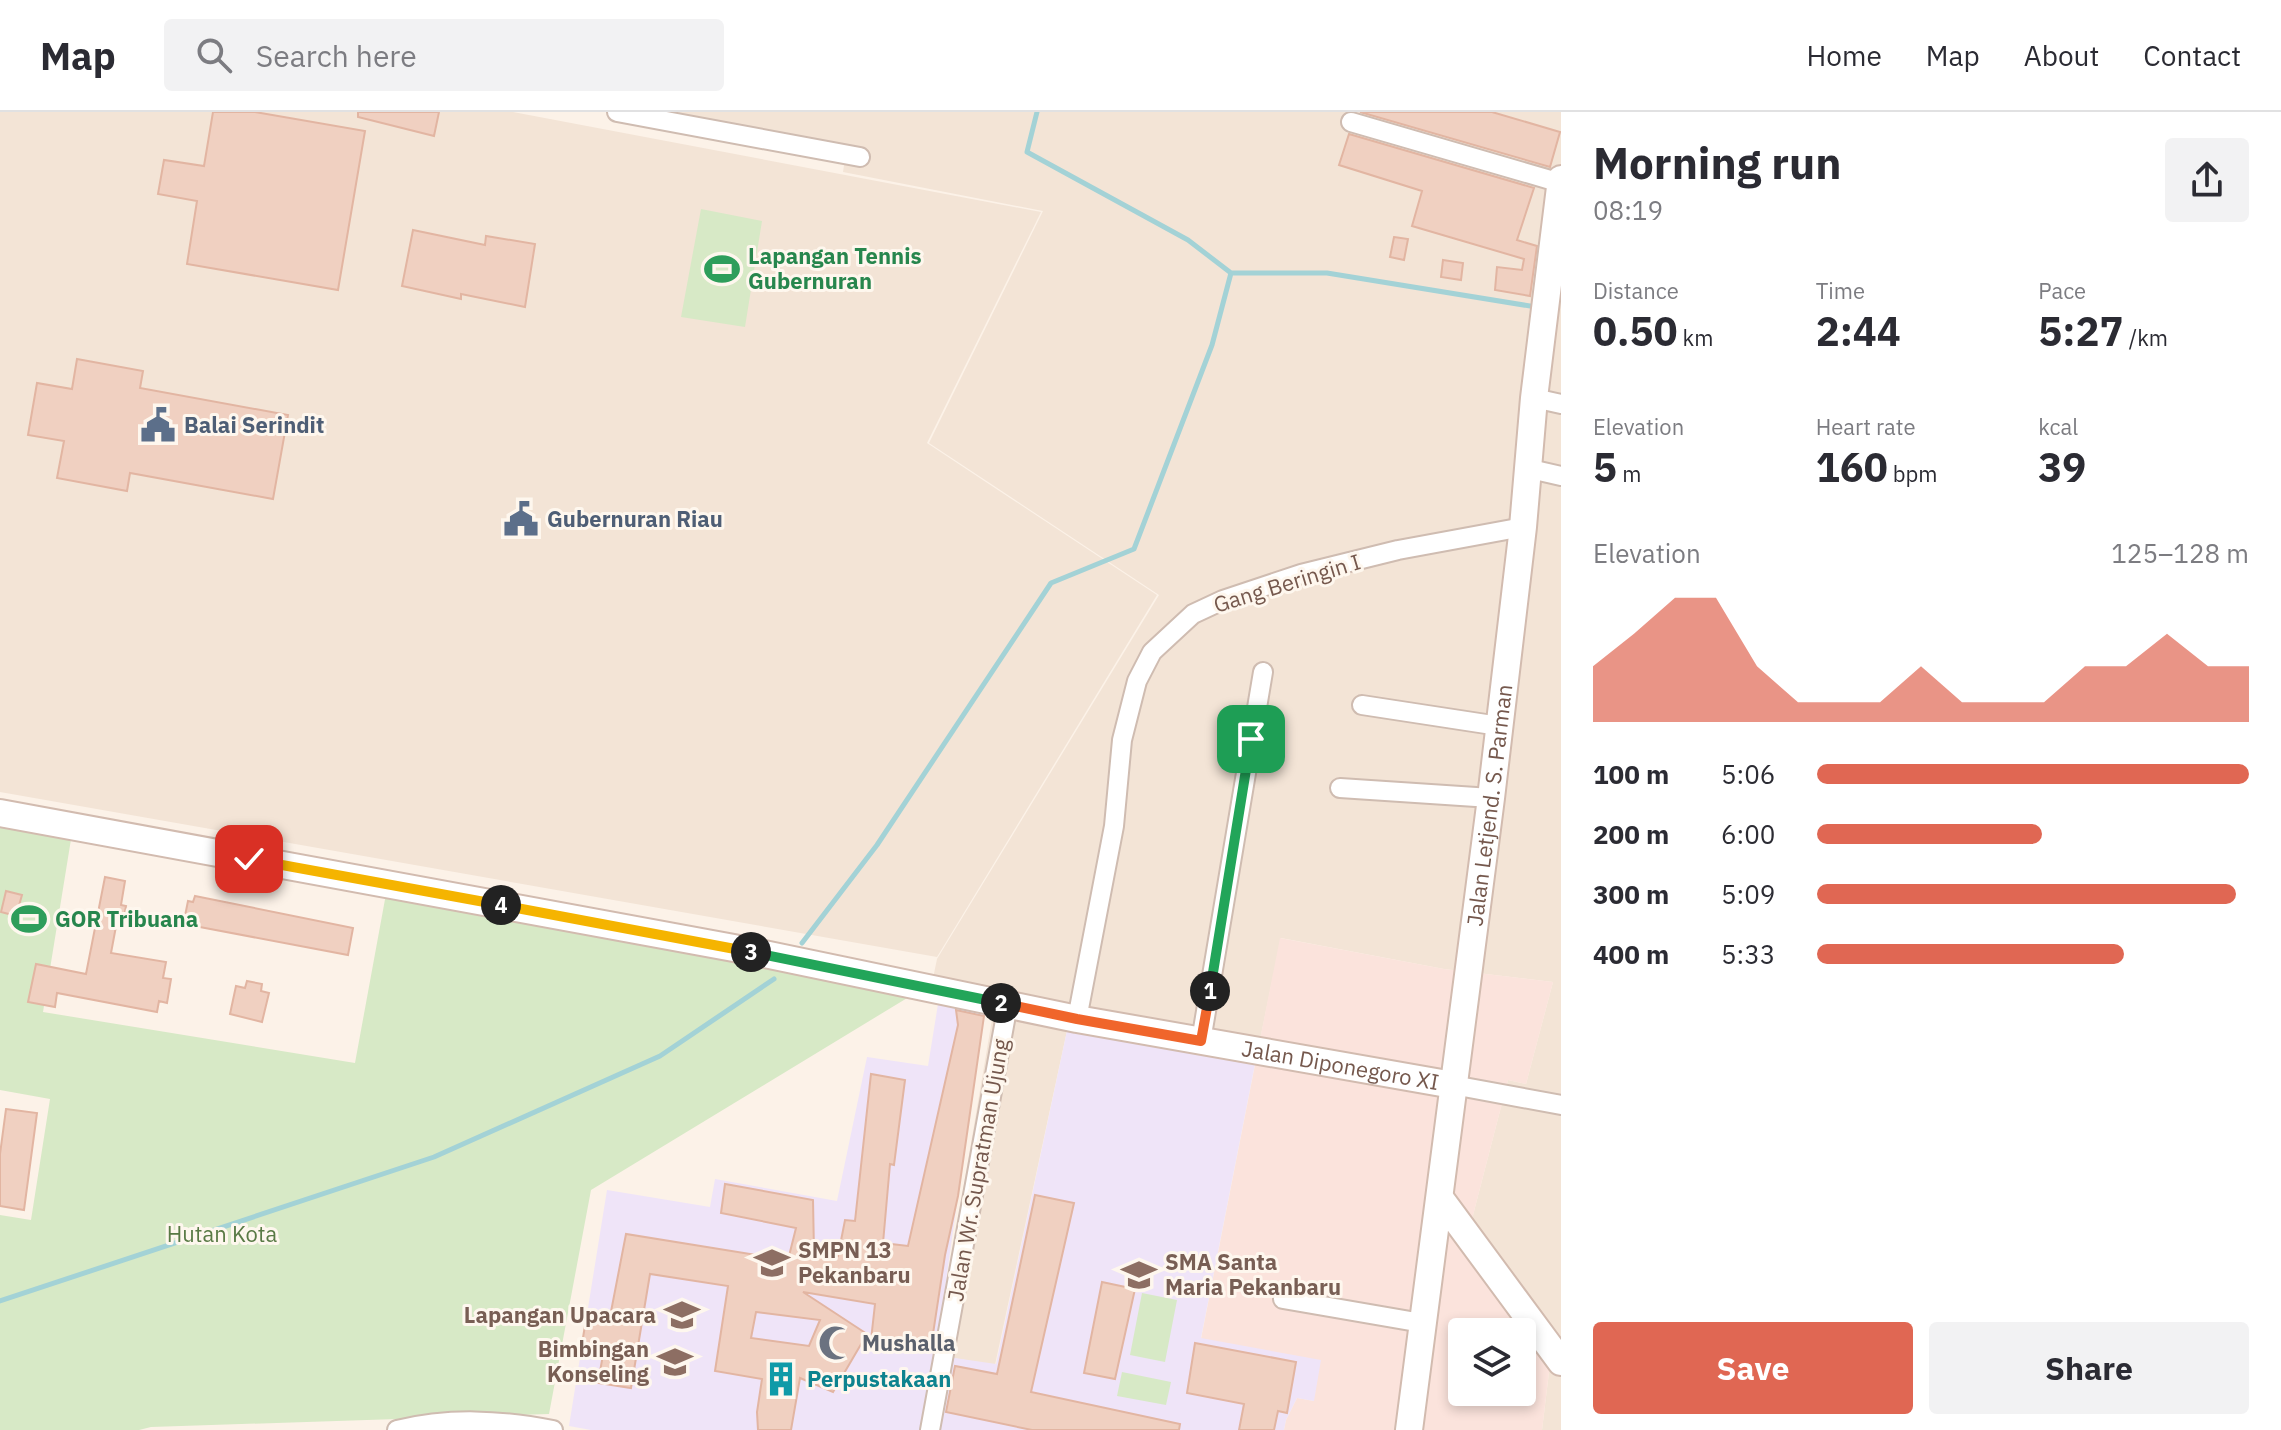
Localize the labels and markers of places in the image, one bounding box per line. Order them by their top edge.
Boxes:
place label: Lapangan Tennis Gubernuran [748,241,922,295]
sports icon: Lapangan Tennis Gubernuran [703,250,741,288]
public building icon: Balai Serindit [139,406,177,444]
place label: Balai Serindit [184,410,324,439]
public building icon: Gubernuran Riau [502,500,540,538]
place label: Gubernuran Riau [547,504,723,533]
pin [1217,705,1285,773]
pin [215,825,283,893]
pin: 4 [481,885,521,925]
sports icon: GOR Tribuana [10,900,48,938]
place label: GOR Tribuana [55,904,198,933]
pin: 3 [731,932,771,972]
pin: 1 [1190,971,1230,1011]
pin: 2 [981,983,1021,1023]
place label: SMPN 13 Pekanbaru [798,1235,911,1289]
school or university icon: SMPN 13 Pekanbaru [753,1244,791,1282]
place label: SMA Santa Maria Pekanbaru [1165,1247,1341,1301]
school or university icon: SMA Santa Maria Pekanbaru [1120,1256,1158,1294]
school or university icon: Lapangan Upacara [663,1296,701,1334]
place label: Lapangan Upacara [464,1300,656,1329]
mosque icon: Mushalla [817,1324,855,1362]
place label: Mushalla [862,1328,956,1357]
place label: Bimbingan Konseling [538,1334,650,1388]
school or university icon: Bimbingan Konseling [656,1343,694,1381]
building icon: Perpustakaan [762,1360,800,1398]
place label: Perpustakaan [807,1364,951,1393]

